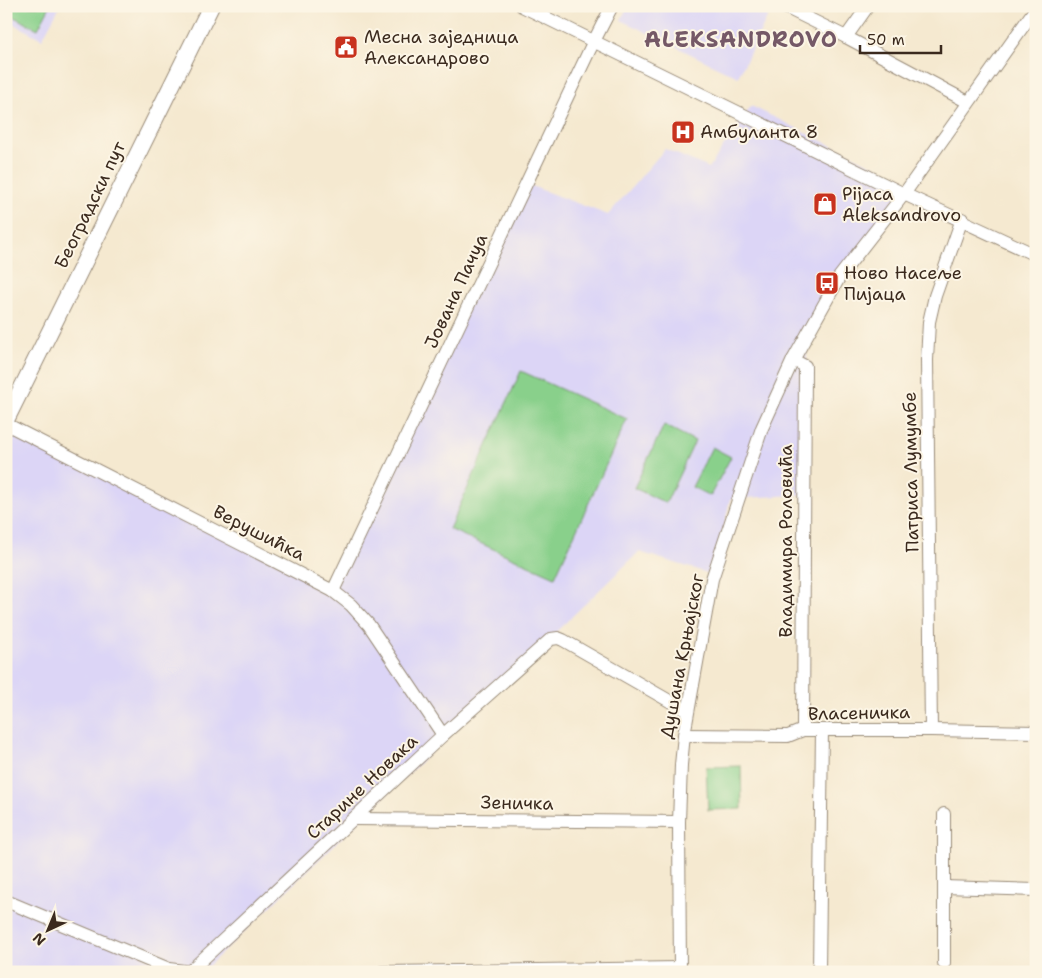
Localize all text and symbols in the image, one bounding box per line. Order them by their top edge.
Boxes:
scale bar [860,22,941,54]
place label: Месна заједница Александрово [364,25,518,70]
district label: ALEKSANDROVO [644,25,838,54]
text: 50 m [867,30,905,50]
public building icon: Месна заједница Александрово [333,34,359,60]
hospital icon: Амбуланта 8 [670,119,696,145]
place label: Амбуланта 8 [700,120,818,144]
street label: Београдски пут [49,137,132,273]
place label: Pijaca Aleksandrovo [842,182,961,227]
shop icon: Pijaca Aleksandrovo [812,191,838,217]
street label: Јована Пачуа [419,230,493,352]
place label: Ново Насеље Пијаца [844,261,962,306]
bus stop icon: Ново Насеље Пијаца [814,270,840,296]
street label: Патриса Лумумбе [898,392,924,552]
street label: Владимира Роловића [774,445,798,637]
street label: Верушићка [209,500,309,566]
street label: Душана Крњајског [654,571,710,741]
street label: Власеничка [808,700,910,726]
street label: Старине Новака [301,729,423,845]
street label: Зеничка [480,790,554,816]
north arrow [22,906,72,956]
text: N [29,929,49,950]

